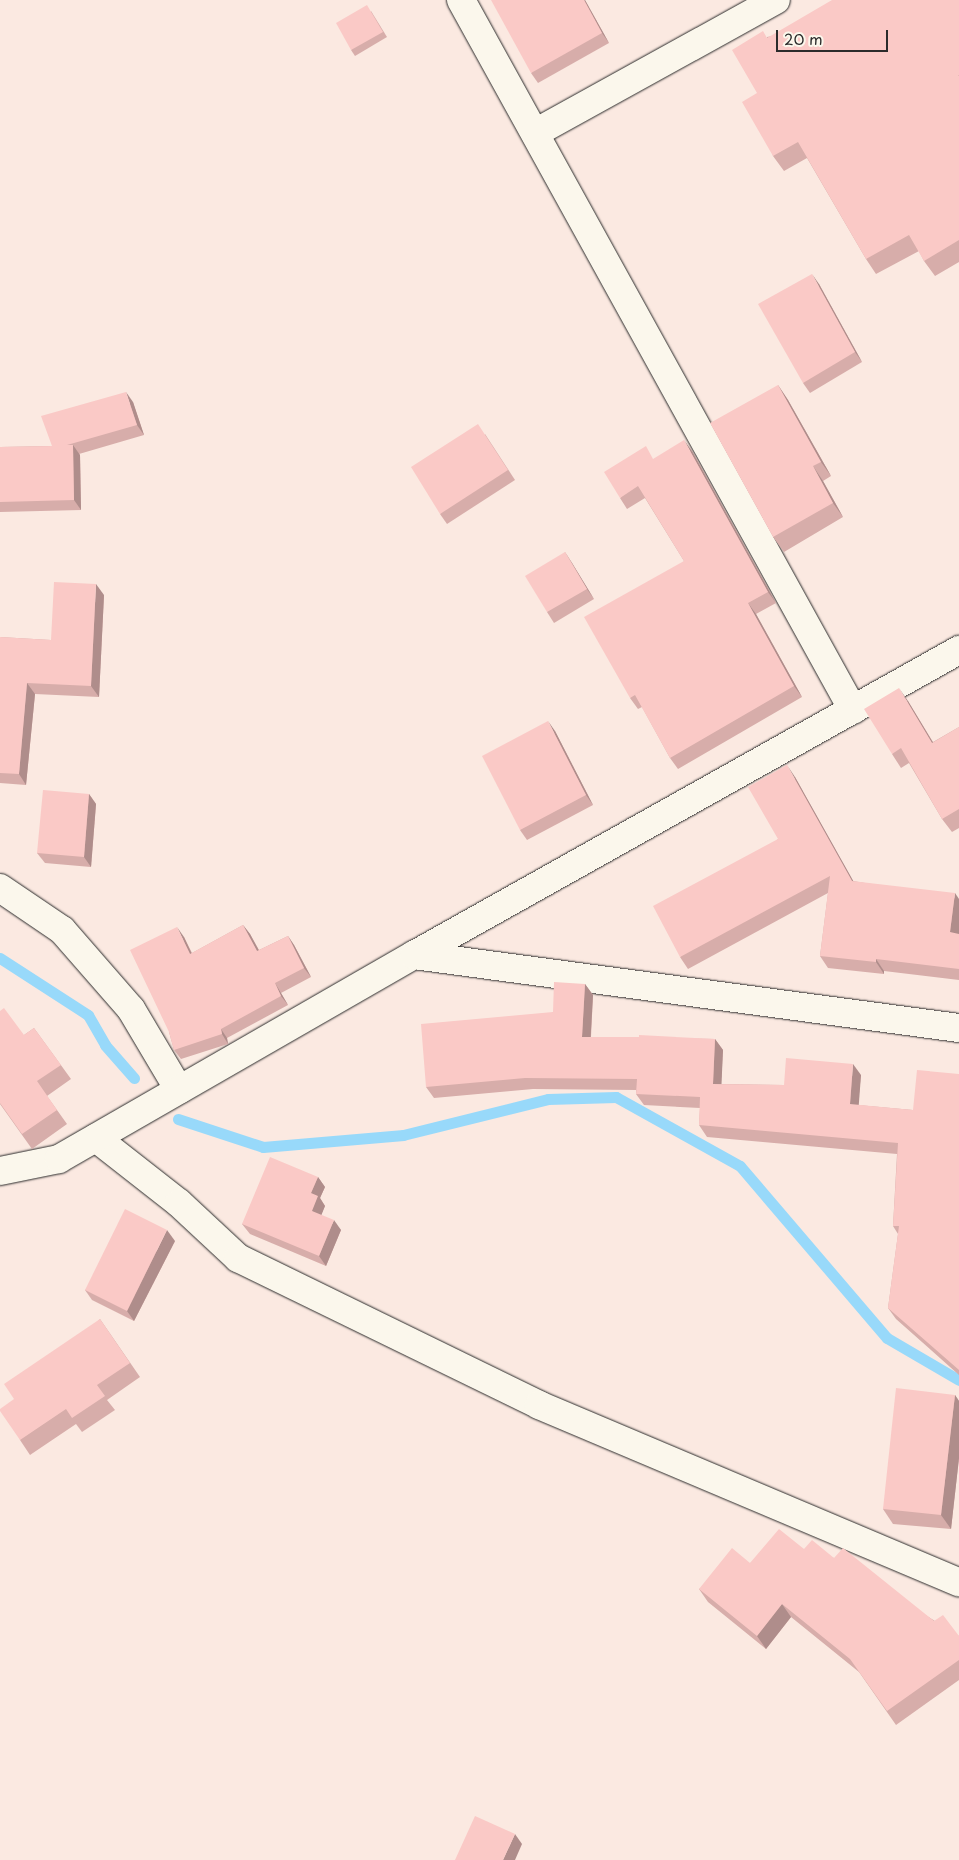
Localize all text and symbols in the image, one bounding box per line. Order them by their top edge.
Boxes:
scale bar [779,20,892,52]
text: 20 m [784,27,823,50]

